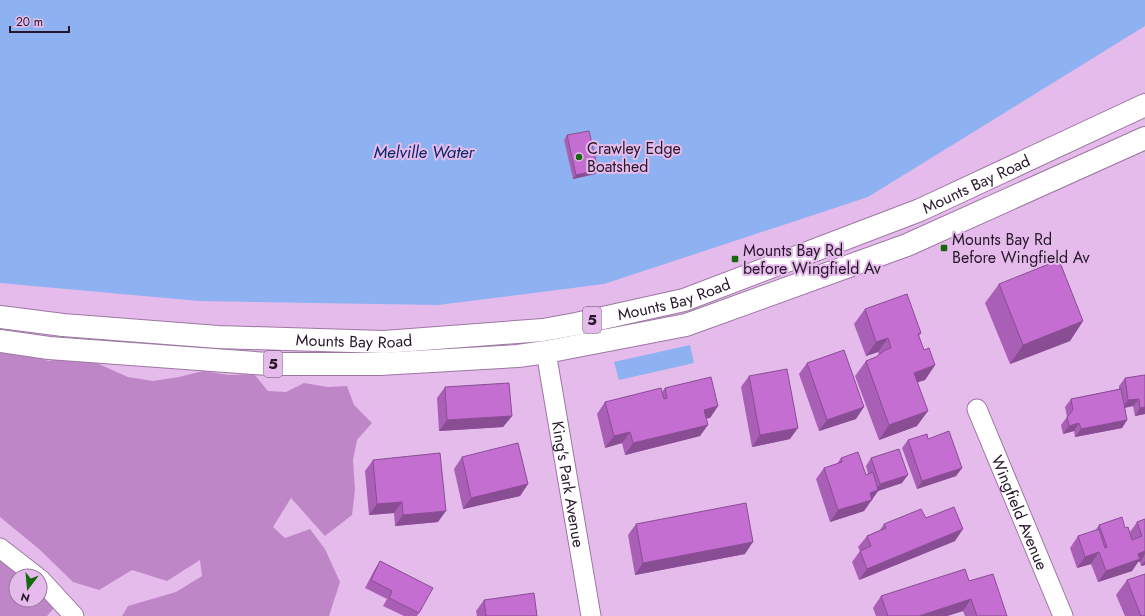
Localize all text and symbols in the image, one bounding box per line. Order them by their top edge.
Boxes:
scale bar [10,8,69,34]
text: 20 m [16,13,43,31]
place label: Crawley Edge Boatshed [587,137,681,178]
water label: Melville Water [374,140,476,164]
street label: Mounts Bay Road [918,149,1034,219]
marker: Crawley Edge Boatshed [574,152,584,162]
place label: Mounts Bay Rd Before Wingfield Av [952,228,1091,269]
place label: Mounts Bay Rd before Wingfield Av [743,239,882,280]
marker: Mounts Bay Rd Before Wingfield Av [939,243,949,253]
marker: Mounts Bay Rd before Wingfield Av [730,254,740,264]
street label: Mounts Bay Road [615,272,734,326]
road number: 5 [583,307,601,333]
street label: Mounts Bay Road [295,328,413,354]
road number: 5 [264,351,282,377]
street label: King's Park Avenue [546,419,590,549]
street label: Wingfield Avenue [985,452,1054,573]
north arrow [8,568,48,608]
text: N [19,589,32,607]

